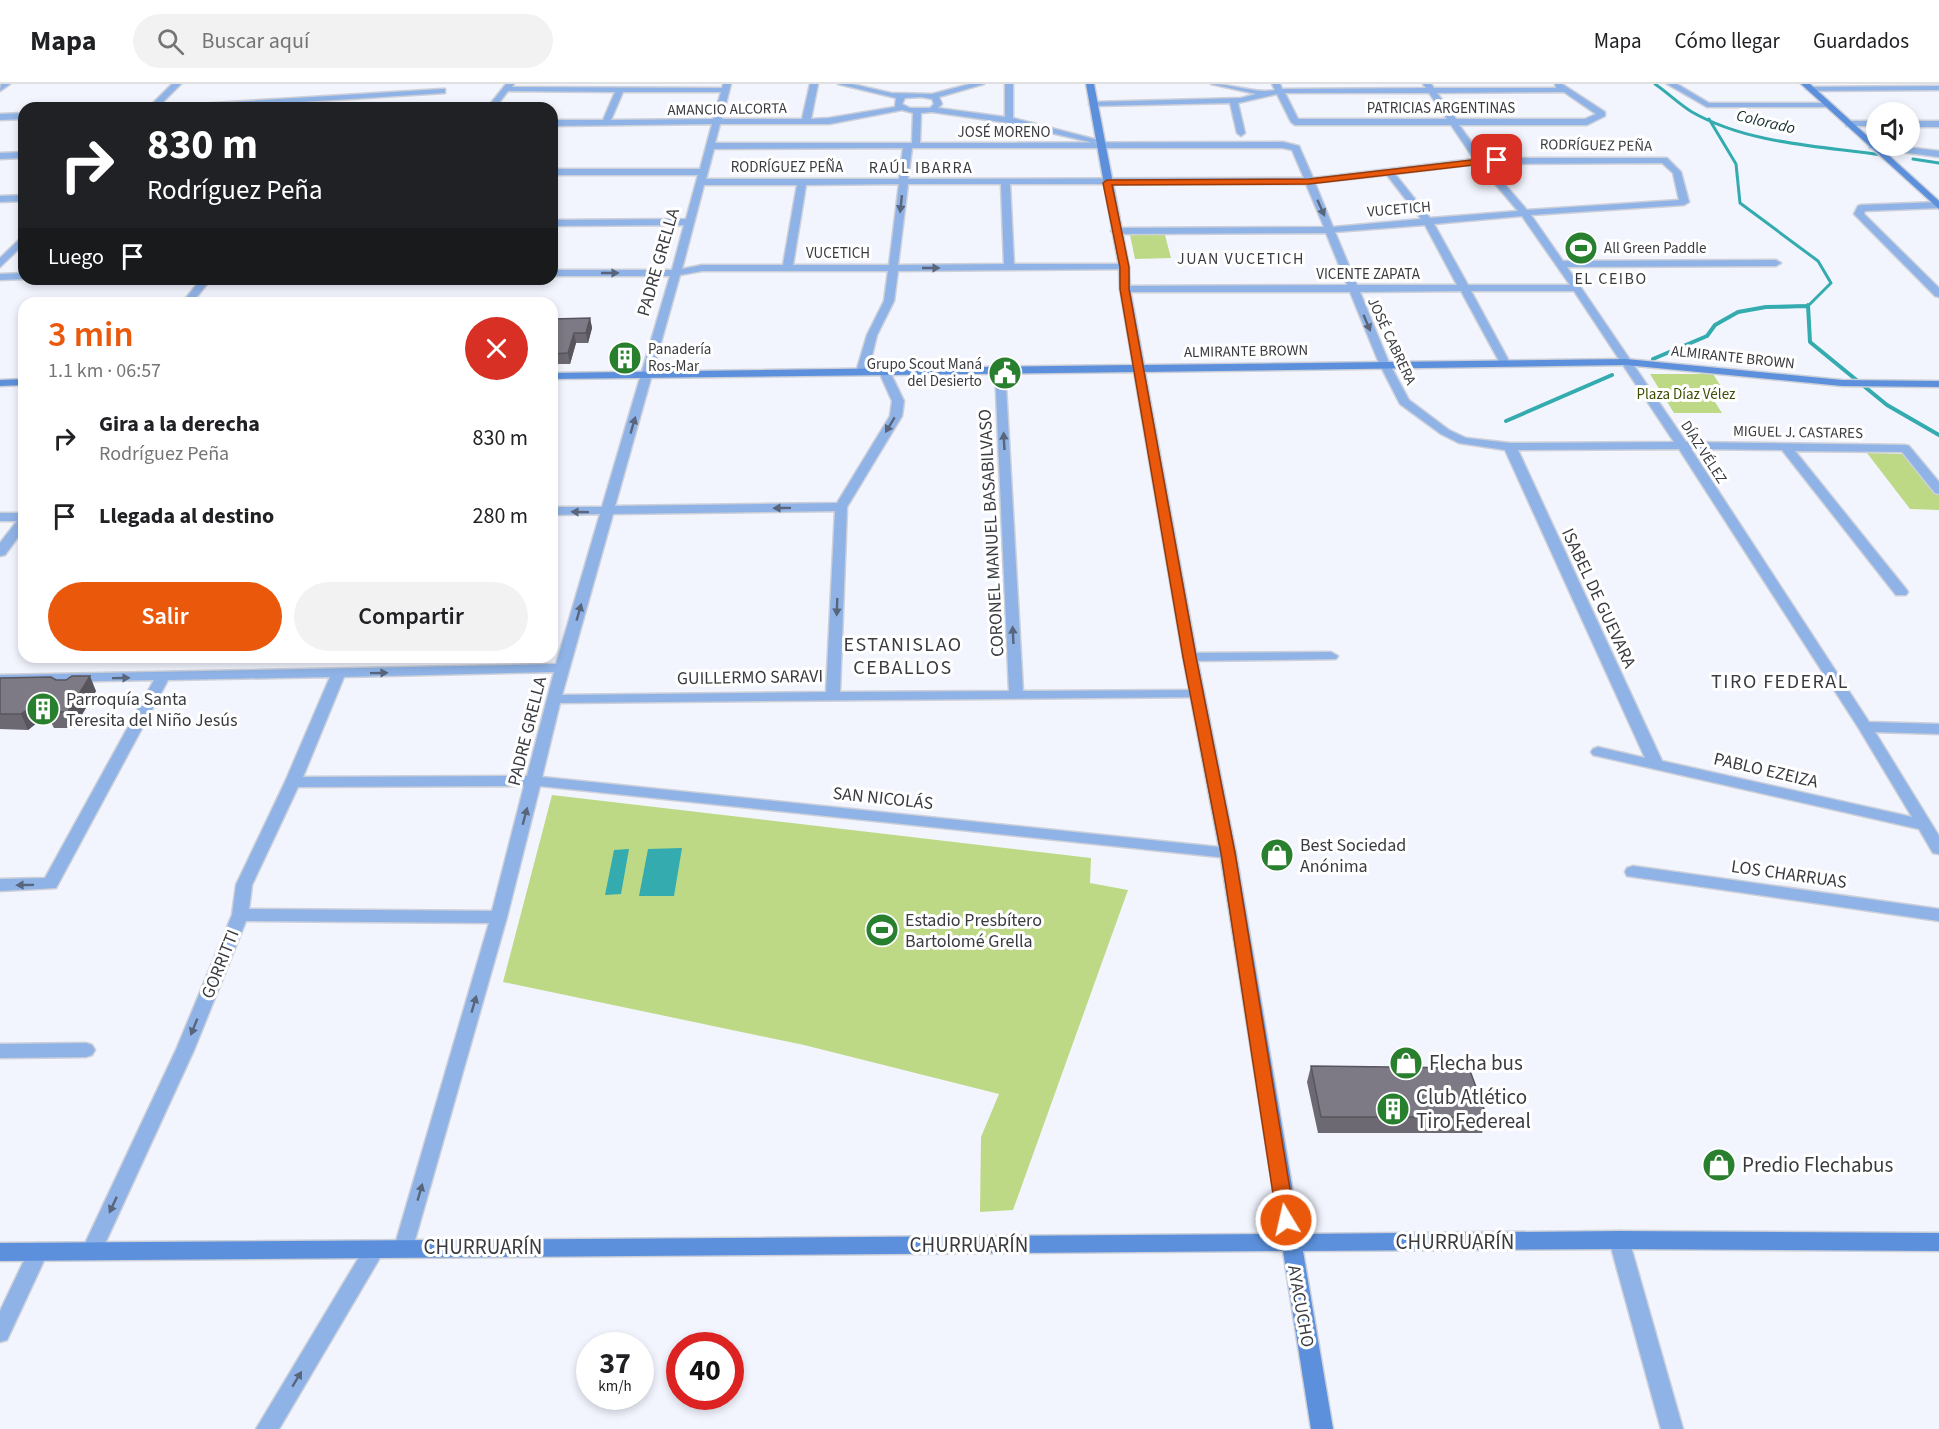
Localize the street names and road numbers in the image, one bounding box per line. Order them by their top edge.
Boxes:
street label: AMANCIO ALCORTA [667,98,788,121]
street label: PATRICIAS ARGENTINAS [1367,98,1515,119]
street label: JOSÉ MORENO [957,122,1051,143]
street label: RODRÍGUEZ PEÑA [1540,134,1653,157]
street label: RODRÍGUEZ PEÑA [731,157,844,178]
street label: VUCETICH [1366,196,1432,223]
street label: PADRE GRELLA [631,205,686,319]
street label: VUCETICH [806,243,870,264]
street label: VICENTE ZAPATA [1316,264,1421,285]
street label: JOSÉ CABRERA [1362,294,1421,389]
street label: ALMIRANTE BROWN [1184,340,1308,363]
street label: ALMIRANTE BROWN [1670,341,1796,374]
street label: CORONEL MANUEL BASABILVASO [973,408,1010,658]
street label: DÍAZ VÉLEZ [1675,417,1732,488]
street label: MIGUEL J. CASTARES [1733,421,1863,444]
street label: ISABEL DE GUEVARA [1555,524,1642,672]
street label: GUILLERMO SARAVI [677,664,823,691]
street label: PADRE GRELLA [502,674,553,788]
street label: PABLO EZEIZA [1711,746,1821,795]
street label: SAN NICOLÁS [831,781,934,816]
street label: LOS CHARRUAS [1730,854,1848,895]
street label: GORRITTI [195,926,246,1002]
street label: CHURRUARÍN [1396,1227,1514,1257]
street label: CHURRUARÍN [910,1230,1028,1260]
street label: CHURRUARÍN [424,1232,542,1262]
street label: AYACUCHO [1281,1263,1320,1349]

